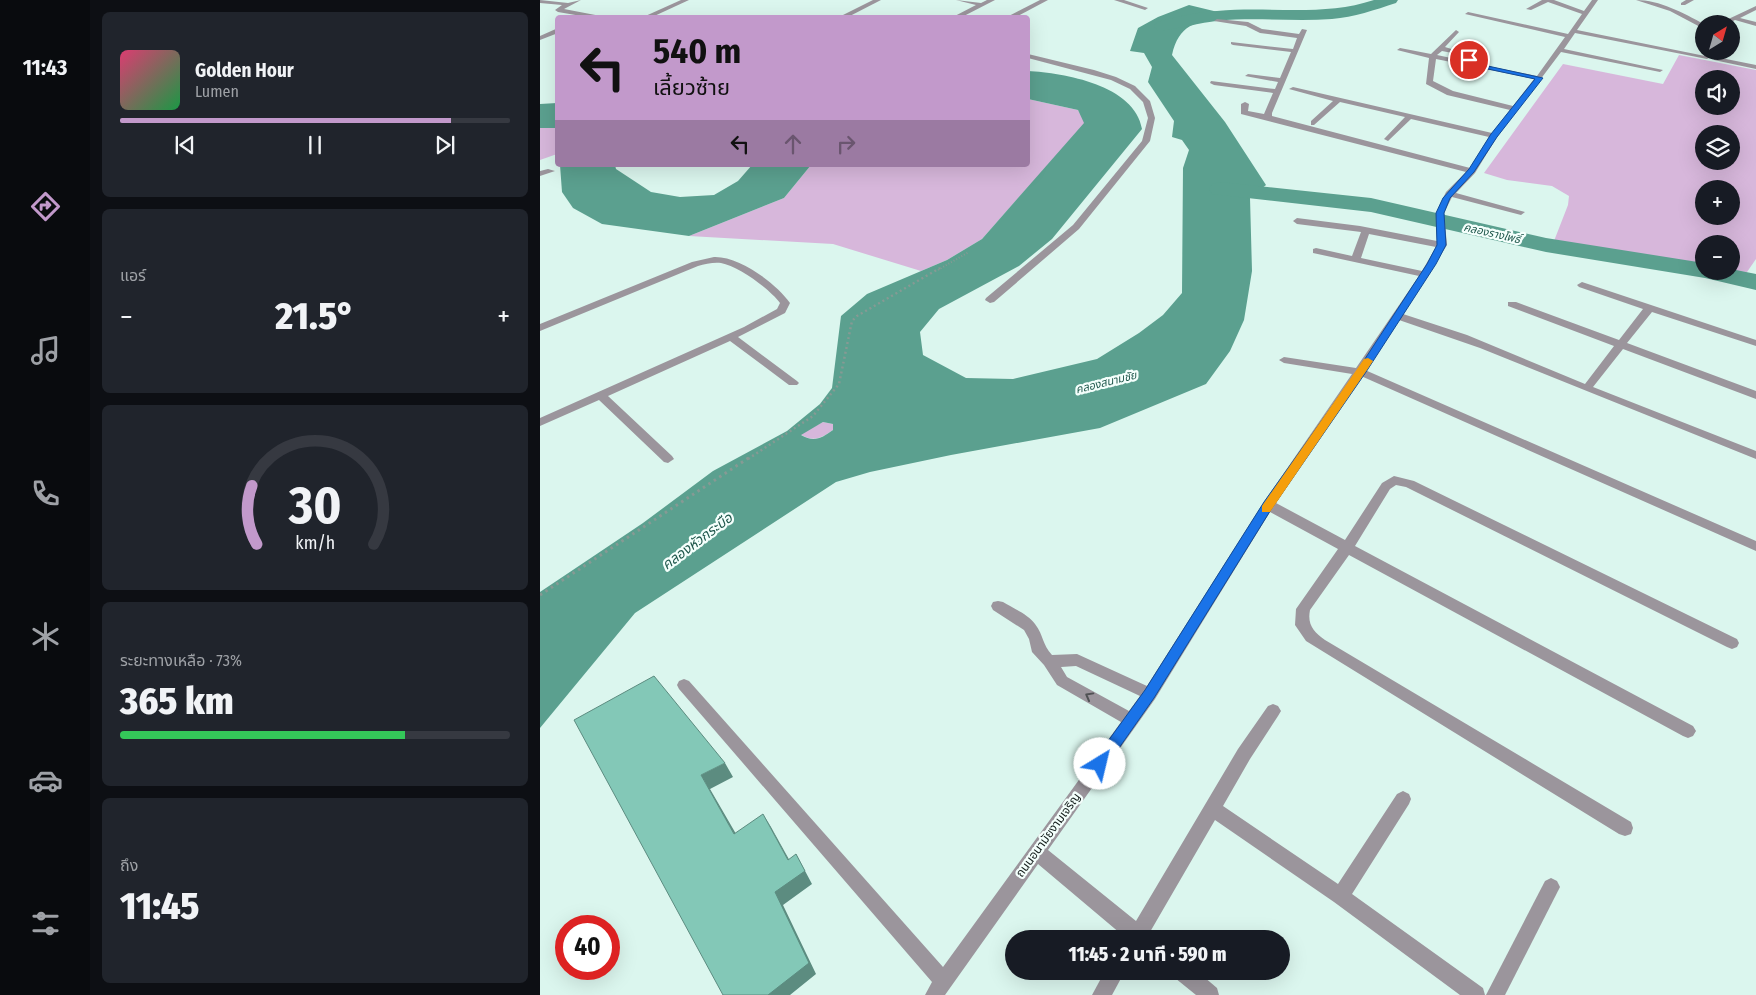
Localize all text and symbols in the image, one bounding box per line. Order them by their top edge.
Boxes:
north arrow [1695,15,1740,60]
map controls [1695,15,1740,280]
text: 540 m [653,30,741,72]
icon: left [570,35,635,100]
pin [1448,39,1490,81]
icon: arrive [1455,46,1483,74]
text: 11:43 [23,54,67,81]
text: Golden Hour [195,59,294,82]
button: sound [1695,70,1740,115]
text: เลี้ยวซ้าย [653,74,730,101]
text: Lumen [195,82,239,101]
button: layers [1695,125,1740,170]
icon: left [726,130,754,158]
icon: ahead [779,130,807,158]
icon: right [832,130,860,158]
icon: previous [171,131,199,159]
icon: pause [301,131,329,159]
icon: next [431,131,459,159]
button: + [1695,180,1740,225]
icon: directions [28,189,63,224]
water label: คลองรางโพธิ์ [1462,220,1525,247]
button: − [1695,235,1740,280]
text: แอร์ [120,266,146,285]
text: 21.5° [275,293,355,339]
text: − [120,300,133,333]
text: + [497,300,510,333]
icon: music [28,333,63,368]
water label: คลองสนามชัย [1074,368,1139,396]
text: 30 [288,474,342,537]
icon: phone [28,476,63,511]
water label: คลองหัวกระบือ [659,509,737,573]
text: km/h [295,532,335,554]
icon: climate [28,619,63,654]
text: ระยะทางเหลือ · 73% [120,651,242,670]
text: 365 km [120,678,234,724]
one-way arrow [1085,693,1094,703]
position arrow [1073,737,1125,789]
icon: car [28,763,63,798]
street label: ถนนอนามัยงามเจริญ [1013,790,1083,880]
text: ถึง [120,856,138,875]
text: 11:45 [120,883,199,929]
icon: filters [28,906,63,941]
speed limit sign: 40 [555,915,620,980]
text: 11:45 · 2 นาที · 590 m [1069,943,1226,966]

